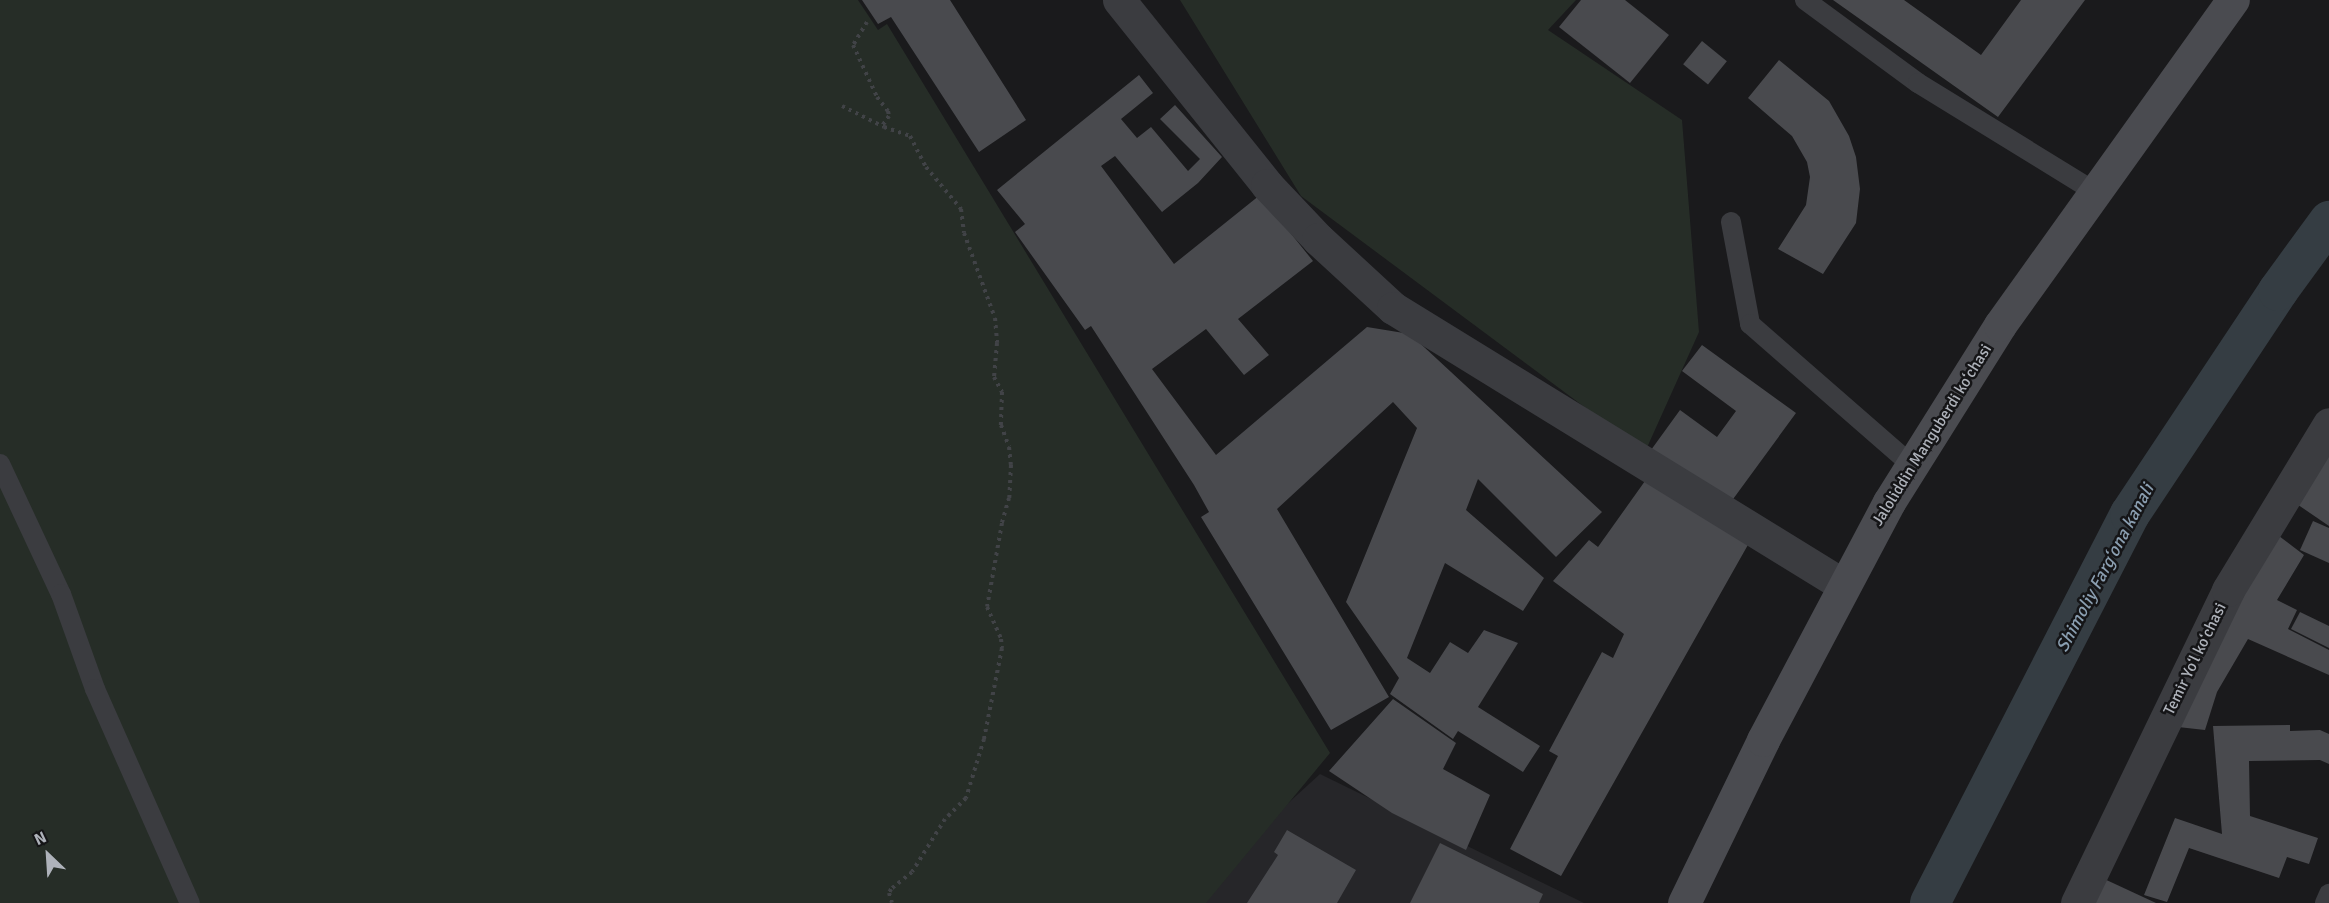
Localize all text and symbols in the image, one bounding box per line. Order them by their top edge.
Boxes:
street label: Jaloliddin Manguberdi koʻchasi [1868,341,1996,529]
water label: Shimoliy Fargʻona kanali [2052,480,2158,656]
street label: Temir Yoʻl koʻchasi [2160,600,2230,718]
north arrow [18,825,78,885]
text: N [31,827,50,850]

